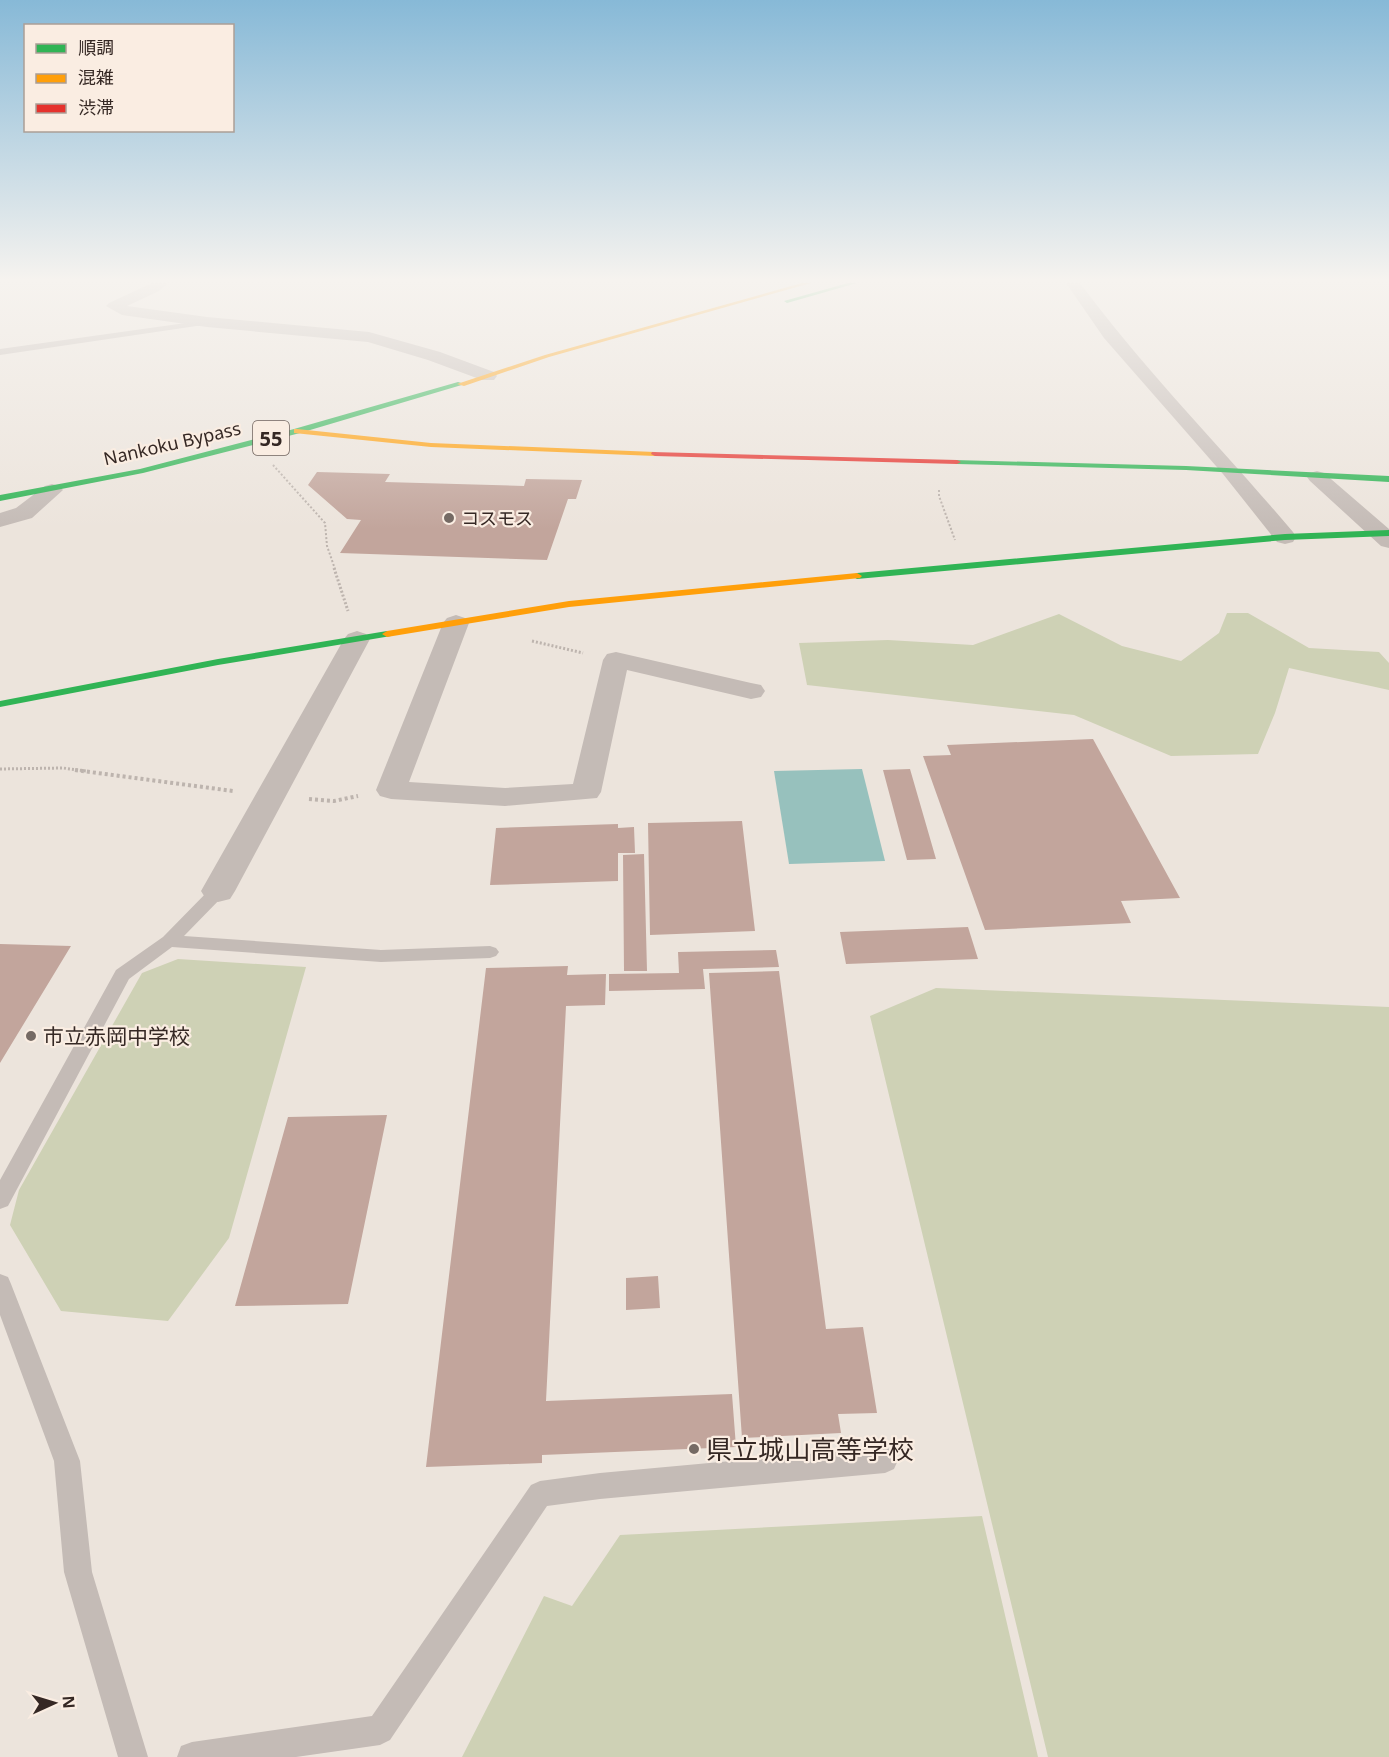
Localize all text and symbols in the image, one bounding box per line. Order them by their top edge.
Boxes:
legend [24,24,234,132]
text: 順調 [78,35,114,59]
text: 混雑 [78,65,114,89]
text: 渋滞 [78,95,114,119]
street label: Nankoku Bypass [101,416,243,470]
road number: 55 [253,421,289,455]
place label: コスモス [461,506,533,530]
marker: コスモス [442,511,456,525]
place label: 市立赤岡中学校 [43,1022,190,1050]
marker: 市立赤岡中学校 [24,1029,38,1043]
place label: 県立城山高等学校 [706,1431,914,1467]
marker: 県立城山高等学校 [687,1442,701,1456]
north arrow [24,1673,84,1733]
text: N [58,1695,80,1709]

